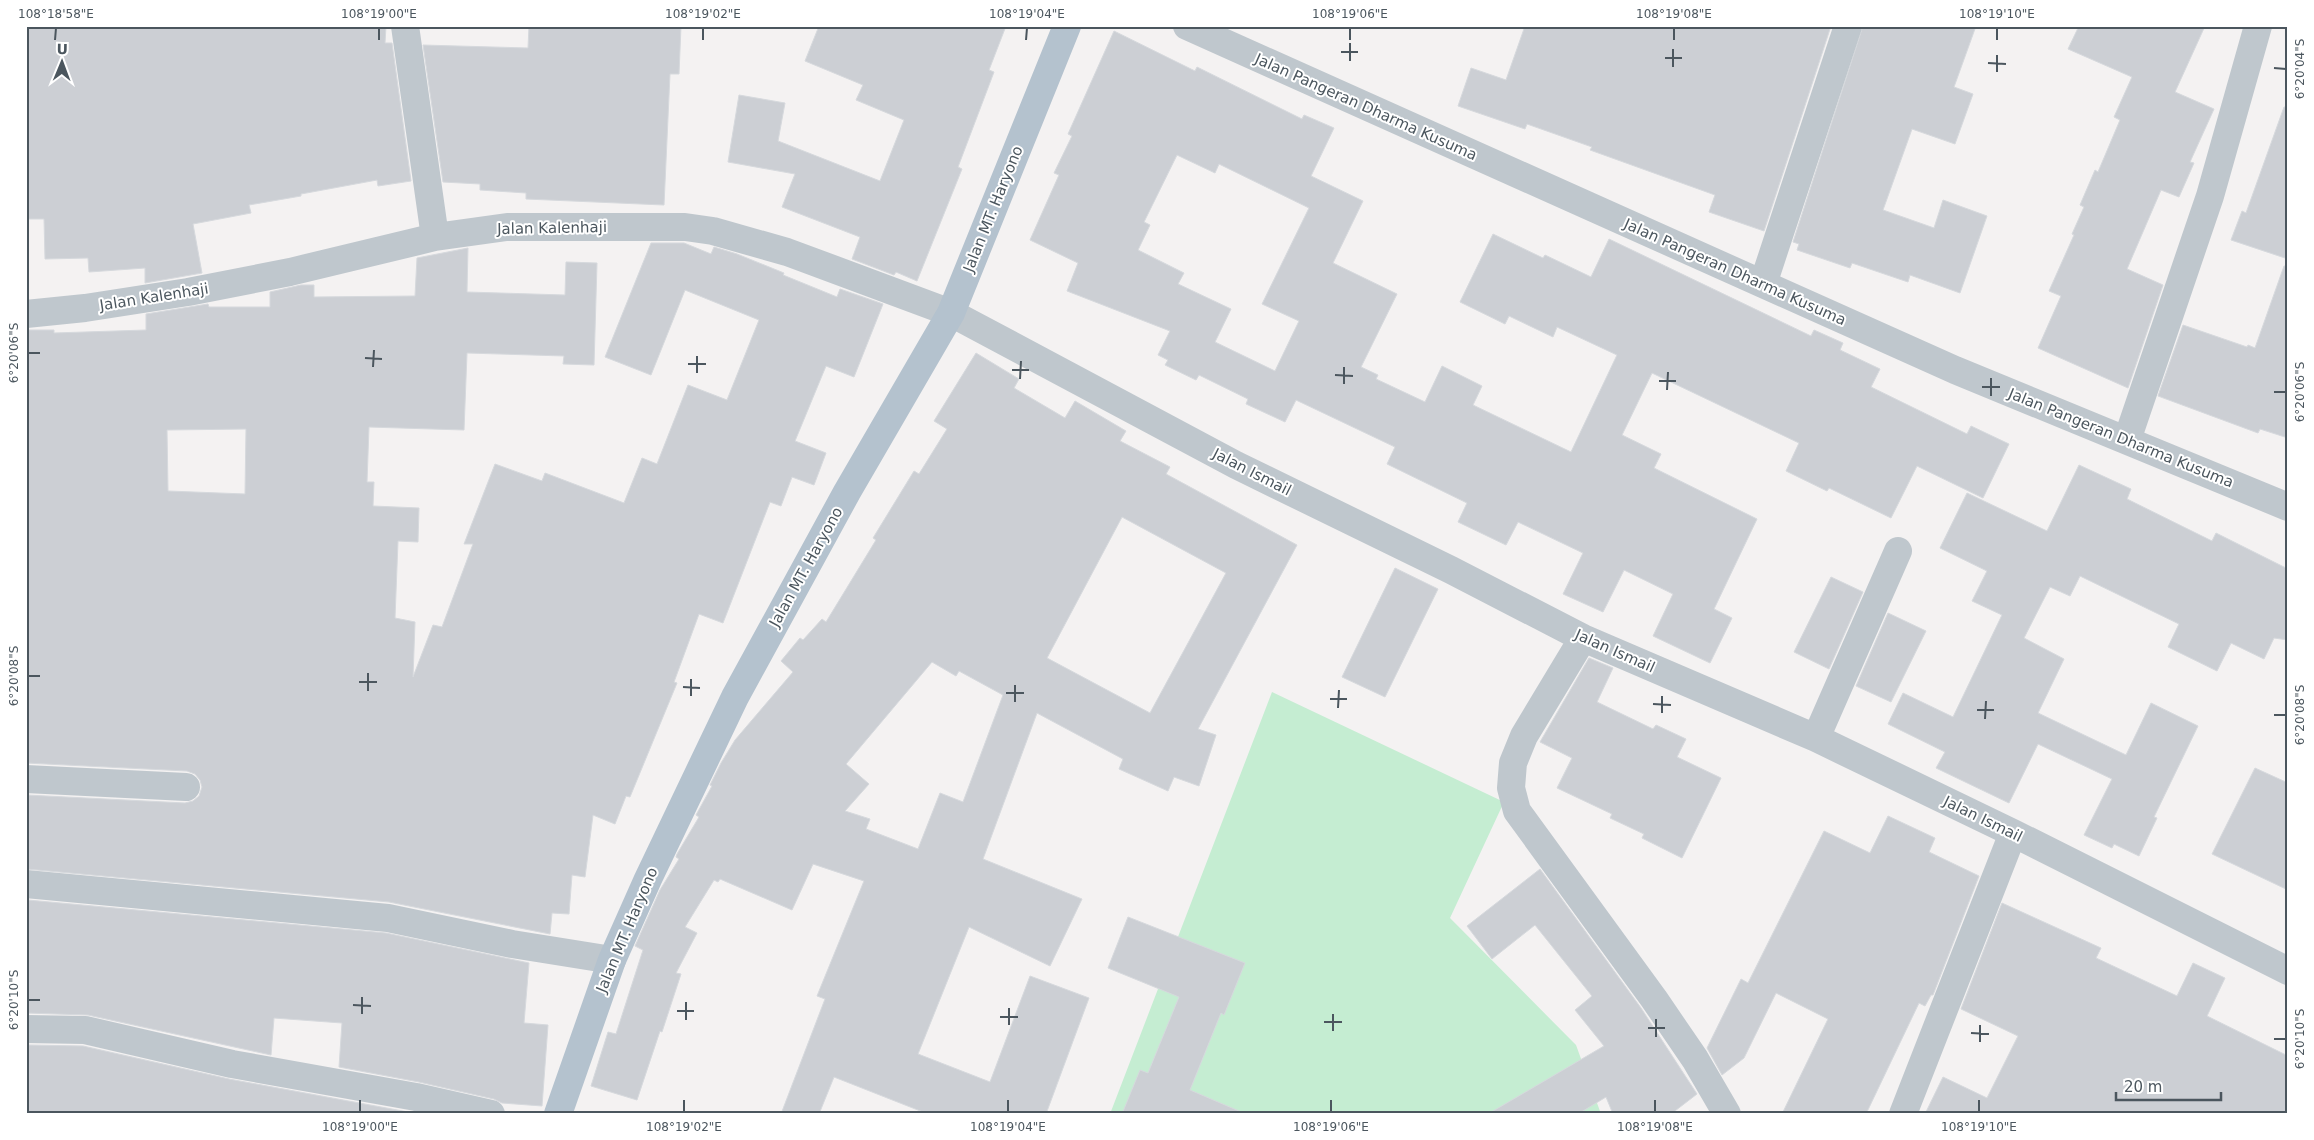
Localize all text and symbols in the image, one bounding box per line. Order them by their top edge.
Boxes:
text: 108°18'58"E [18,7,94,21]
text: 108°19'00"E [341,7,417,21]
text: 108°19'02"E [665,7,741,21]
text: 108°19'04"E [989,7,1065,21]
text: 108°19'06"E [1312,7,1388,21]
text: 108°19'08"E [1636,7,1712,21]
text: 108°19'10"E [1959,7,2035,21]
north arrow [38,38,88,88]
text: 6°20'04"S [2293,39,2307,99]
text: U [56,41,68,57]
street label: Jalan Pangeran Dharma Kusuma [1251,49,1480,164]
street label: Jalan MT. Haryono [959,143,1027,276]
street label: Jalan Pangeran Dharma Kusuma [1620,214,1849,329]
street label: Jalan Kalenhaji [496,218,607,238]
street label: Jalan Kalenhaji [97,280,210,315]
text: 6°20'06"S [7,323,21,383]
text: 6°20'06"S [2293,362,2307,422]
street label: Jalan Pangeran Dharma Kusuma [2005,384,2236,492]
street label: Jalan Ismail [1209,444,1294,499]
street label: Jalan MT. Haryono [765,504,846,631]
street label: Jalan Ismail [1571,625,1658,677]
text: 6°20'08"S [7,646,21,706]
text: 6°20'08"S [2293,685,2307,745]
street label: Jalan Ismail [1940,792,2025,846]
street label: Jalan MT. Haryono [592,865,662,996]
text: 6°20'10"S [7,970,21,1030]
text: 6°20'10"S [2293,1009,2307,1069]
scale bar [2116,1070,2222,1102]
text: 20 m [2124,1078,2162,1096]
text: 108°19'00"E [322,1120,398,1134]
text: 108°19'02"E [646,1120,722,1134]
text: 108°19'04"E [970,1120,1046,1134]
text: 108°19'06"E [1293,1120,1369,1134]
text: 108°19'08"E [1617,1120,1693,1134]
text: 108°19'10"E [1941,1120,2017,1134]

